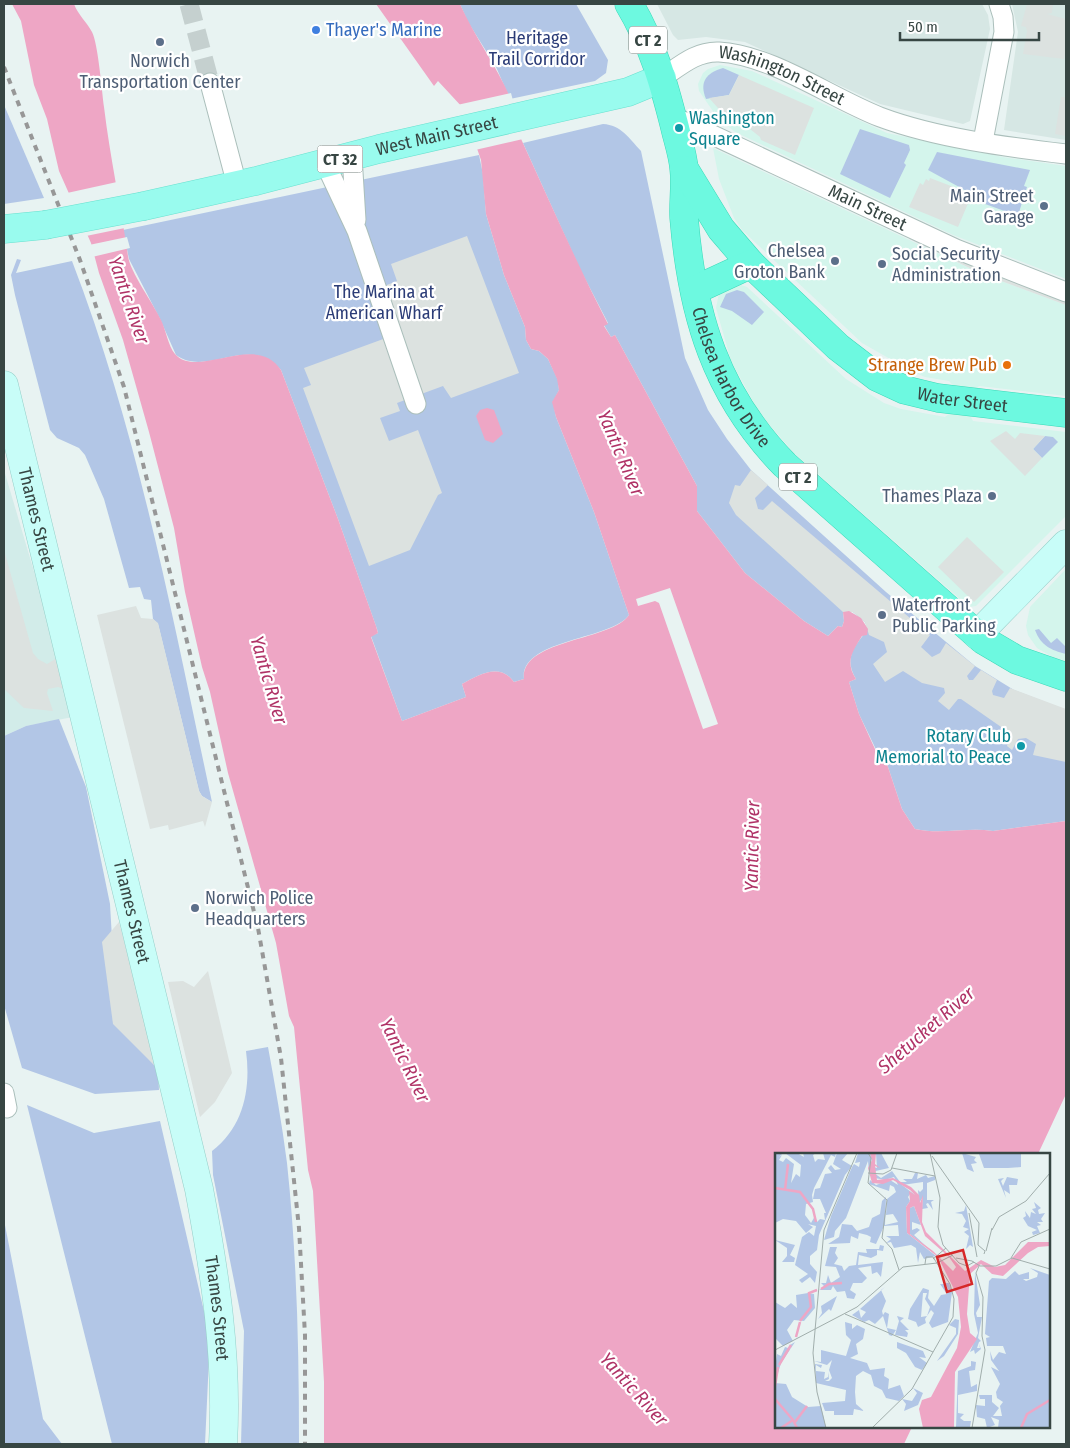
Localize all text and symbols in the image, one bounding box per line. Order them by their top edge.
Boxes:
scale bar [900,10,1039,42]
text: 50 m [908,18,938,36]
place label: Thayer's Marine [326,19,442,41]
marker: Thayer's Marine [310,24,322,36]
road number: CT 2 [629,26,667,54]
park label: Heritage Trail Corridor [489,27,586,70]
marker: Norwich Transportation Center [154,36,166,48]
street label: Washington Street [718,41,849,110]
place label: Norwich Transportation Center [80,50,241,93]
place label: Washington Square [689,107,775,150]
street label: West Main Street [374,111,500,160]
marker: Washington Square [673,122,685,134]
road number: CT 32 [318,146,362,172]
street label: Main Street [825,180,911,235]
place label: Main Street Garage [950,185,1034,228]
marker: Main Street Garage [1038,200,1050,212]
place label: Chelsea Groton Bank [734,240,826,283]
place label: Social Security Administration [892,243,1001,286]
water label: Yantic River [103,253,155,348]
marker: Chelsea Groton Bank [829,255,841,267]
marker: Social Security Administration [876,258,888,270]
park label: The Marina at American Wharf [326,281,444,324]
street label: Chelsea Harbor Drive [687,305,775,452]
place label: Strange Brew Pub [868,354,997,376]
marker: Strange Brew Pub [1001,359,1013,371]
street label: Water Street [915,382,1009,417]
water label: Yantic River [593,407,650,500]
road number: CT 2 [779,464,817,491]
street label: Thames Street [13,465,60,573]
place label: Thames Plaza [882,485,982,507]
marker: Thames Plaza [986,490,998,502]
place label: Waterfront Public Parking [892,594,996,637]
marker: Waterfront Public Parking [876,609,888,621]
water label: Yantic River [245,633,293,728]
place label: Rotary Club Memorial to Peace [876,725,1011,768]
marker: Rotary Club Memorial to Peace [1015,740,1027,752]
water label: Yantic River [740,799,764,891]
street label: Thames Street [109,858,155,966]
place label: Norwich Police Headquarters [205,887,313,930]
marker: Norwich Police Headquarters [189,902,201,914]
water label: Shetucket River [872,981,980,1079]
water label: Yantic River [375,1014,436,1107]
inset map [775,1153,1050,1428]
street label: Thames Street [200,1254,234,1362]
water label: Yantic River [595,1348,674,1431]

